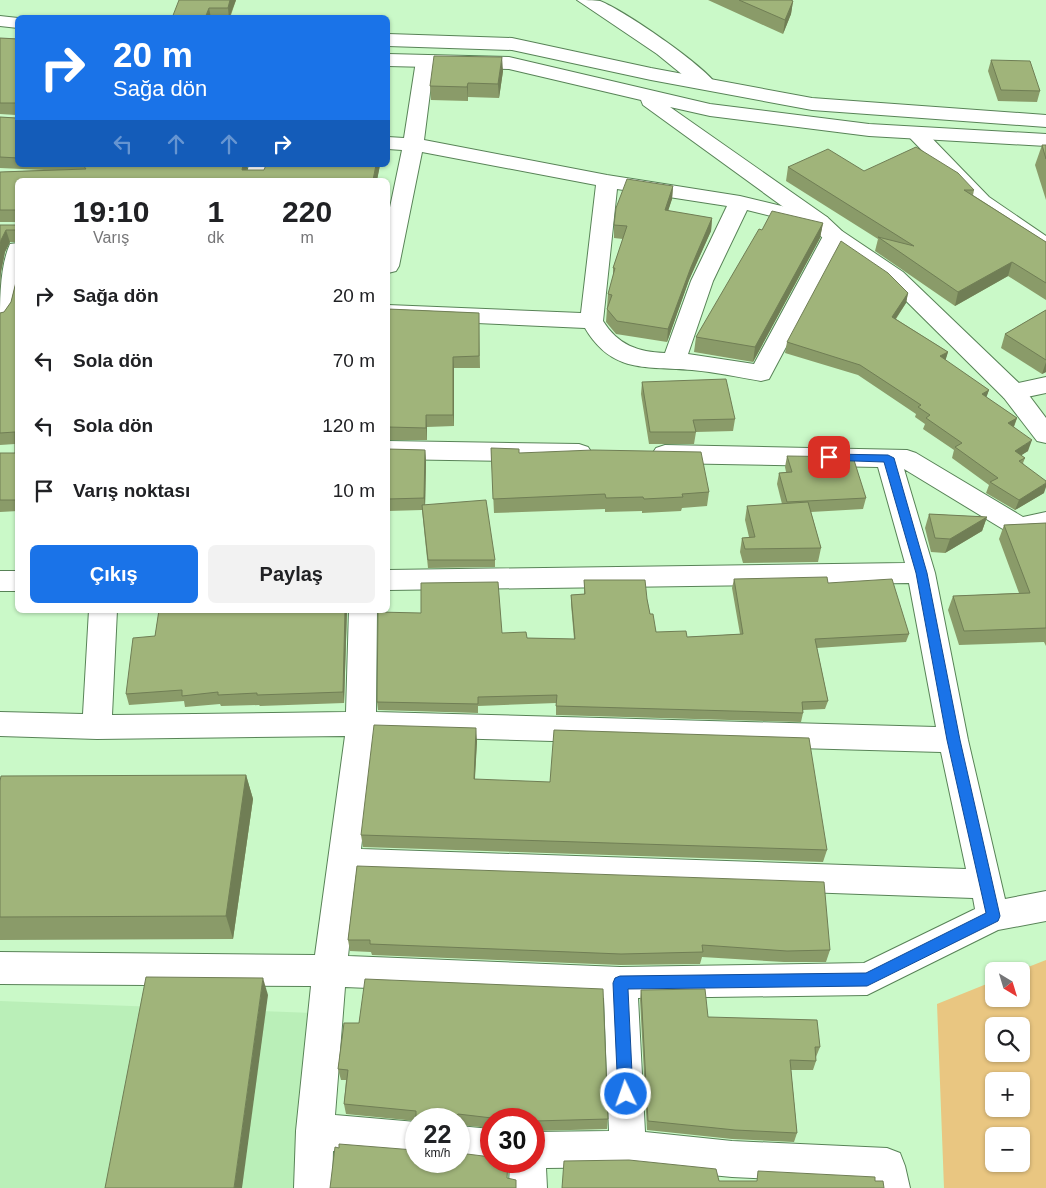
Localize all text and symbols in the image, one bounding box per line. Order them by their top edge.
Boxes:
icon: right [30,35,95,100]
text: 20 m [113,35,193,74]
text: Sağa dön [113,76,207,101]
icon: left [109,130,137,158]
icon: ahead [162,130,190,158]
icon: ahead [215,130,243,158]
icon: right [268,130,296,158]
text: 19:10 [73,195,150,228]
text: 1 [207,195,224,228]
text: 220 [282,195,332,228]
text: Varış [93,229,129,246]
text: dk [207,229,224,246]
text: m [300,229,314,246]
icon: right [30,282,58,310]
text: Sağa dön [73,285,159,306]
text: 20 m [333,285,375,306]
icon: left [30,347,58,375]
text: Sola dön [73,350,153,371]
text: 70 m [333,350,375,371]
icon: left [30,412,58,440]
text: Sola dön [73,415,153,436]
text: 120 m [322,415,375,436]
pin [808,436,850,478]
icon: arrive [815,443,843,471]
icon: arrive [30,477,58,505]
text: Varış noktası [73,480,190,501]
text: 10 m [333,480,375,501]
button: Çıkış [30,545,198,603]
button: Paylaş [208,545,375,603]
north arrow [985,962,1030,1008]
map controls [985,962,1030,1172]
button: search [985,1017,1030,1062]
position arrow [599,1067,651,1119]
button: + [985,1072,1030,1117]
speed limit sign: 30 [480,1108,545,1173]
text: 22 [424,1120,451,1148]
button: − [985,1127,1030,1172]
text: km/h [424,1146,451,1160]

